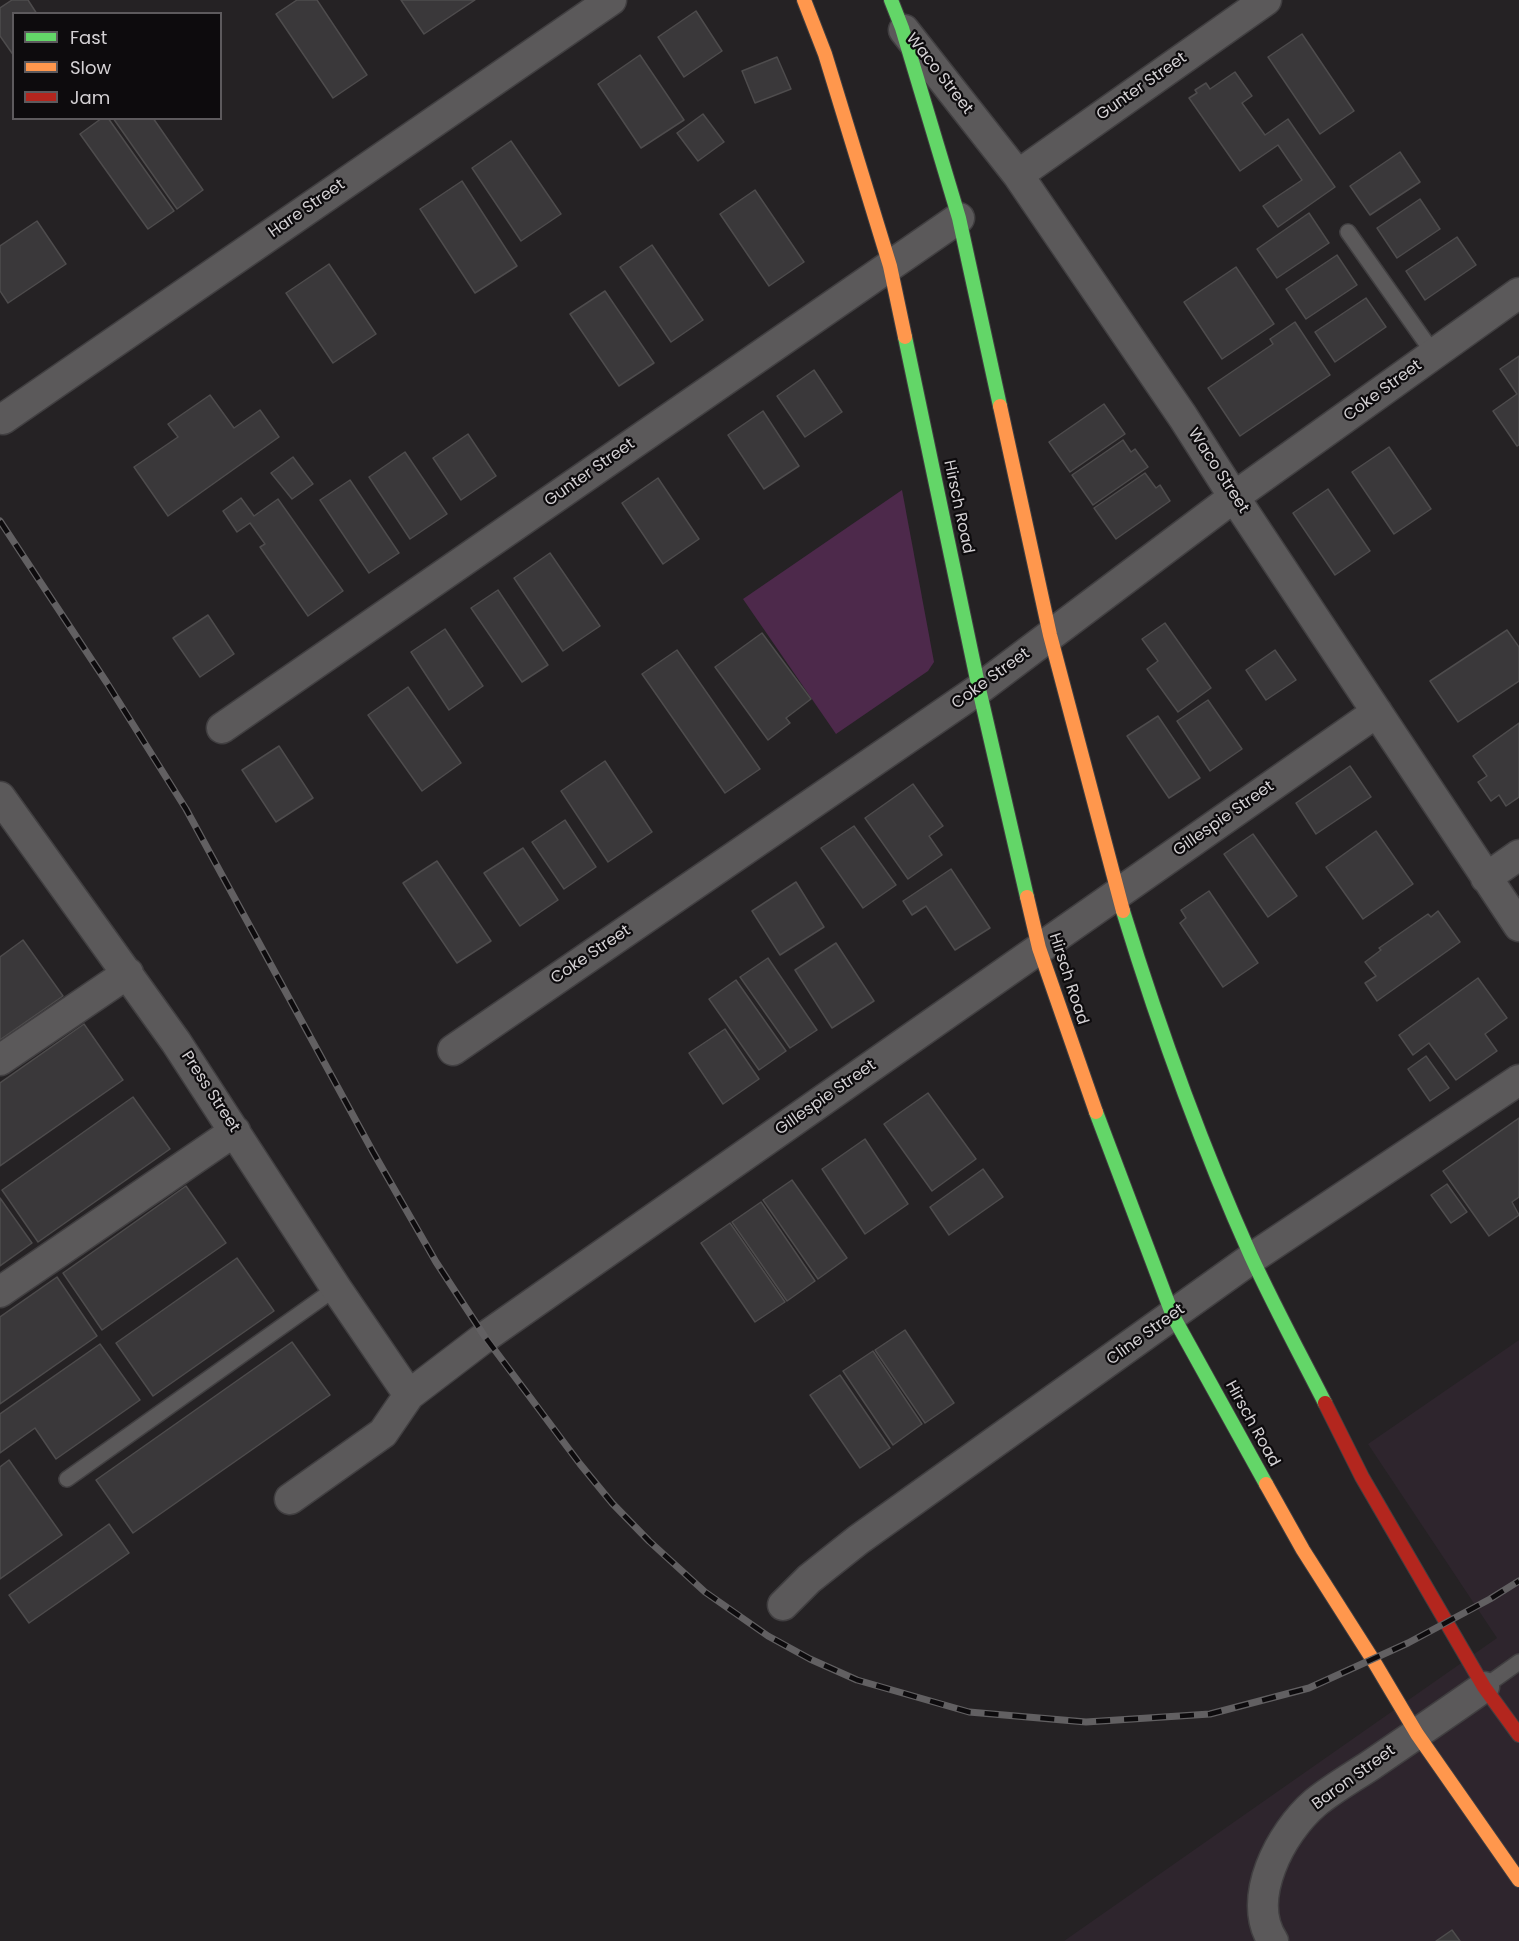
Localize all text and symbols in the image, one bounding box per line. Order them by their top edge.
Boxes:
legend [12,12,222,120]
text: Fast [70,25,107,50]
street label: Waco Street [901,30,977,118]
street label: Gunter Street [1093,49,1191,125]
text: Slow [70,55,111,80]
text: Jam [70,85,110,110]
street label: Hare Street [265,176,349,242]
street label: Coke Street [1340,356,1426,426]
street label: Waco Street [1183,425,1253,517]
street label: Gunter Street [541,435,639,511]
street label: Hirsch Road [939,458,977,556]
street label: Coke Street [948,644,1034,714]
street label: Gillespie Street [1170,777,1278,861]
street label: Coke Street [548,921,634,989]
street label: Hirsch Road [1044,931,1092,1027]
street label: Press Street [177,1048,243,1136]
street label: Gillespie Street [772,1056,880,1140]
street label: Cline Street [1103,1300,1189,1370]
street label: Hirsch Road [1221,1378,1283,1470]
street label: Baron Street [1309,1741,1399,1815]

